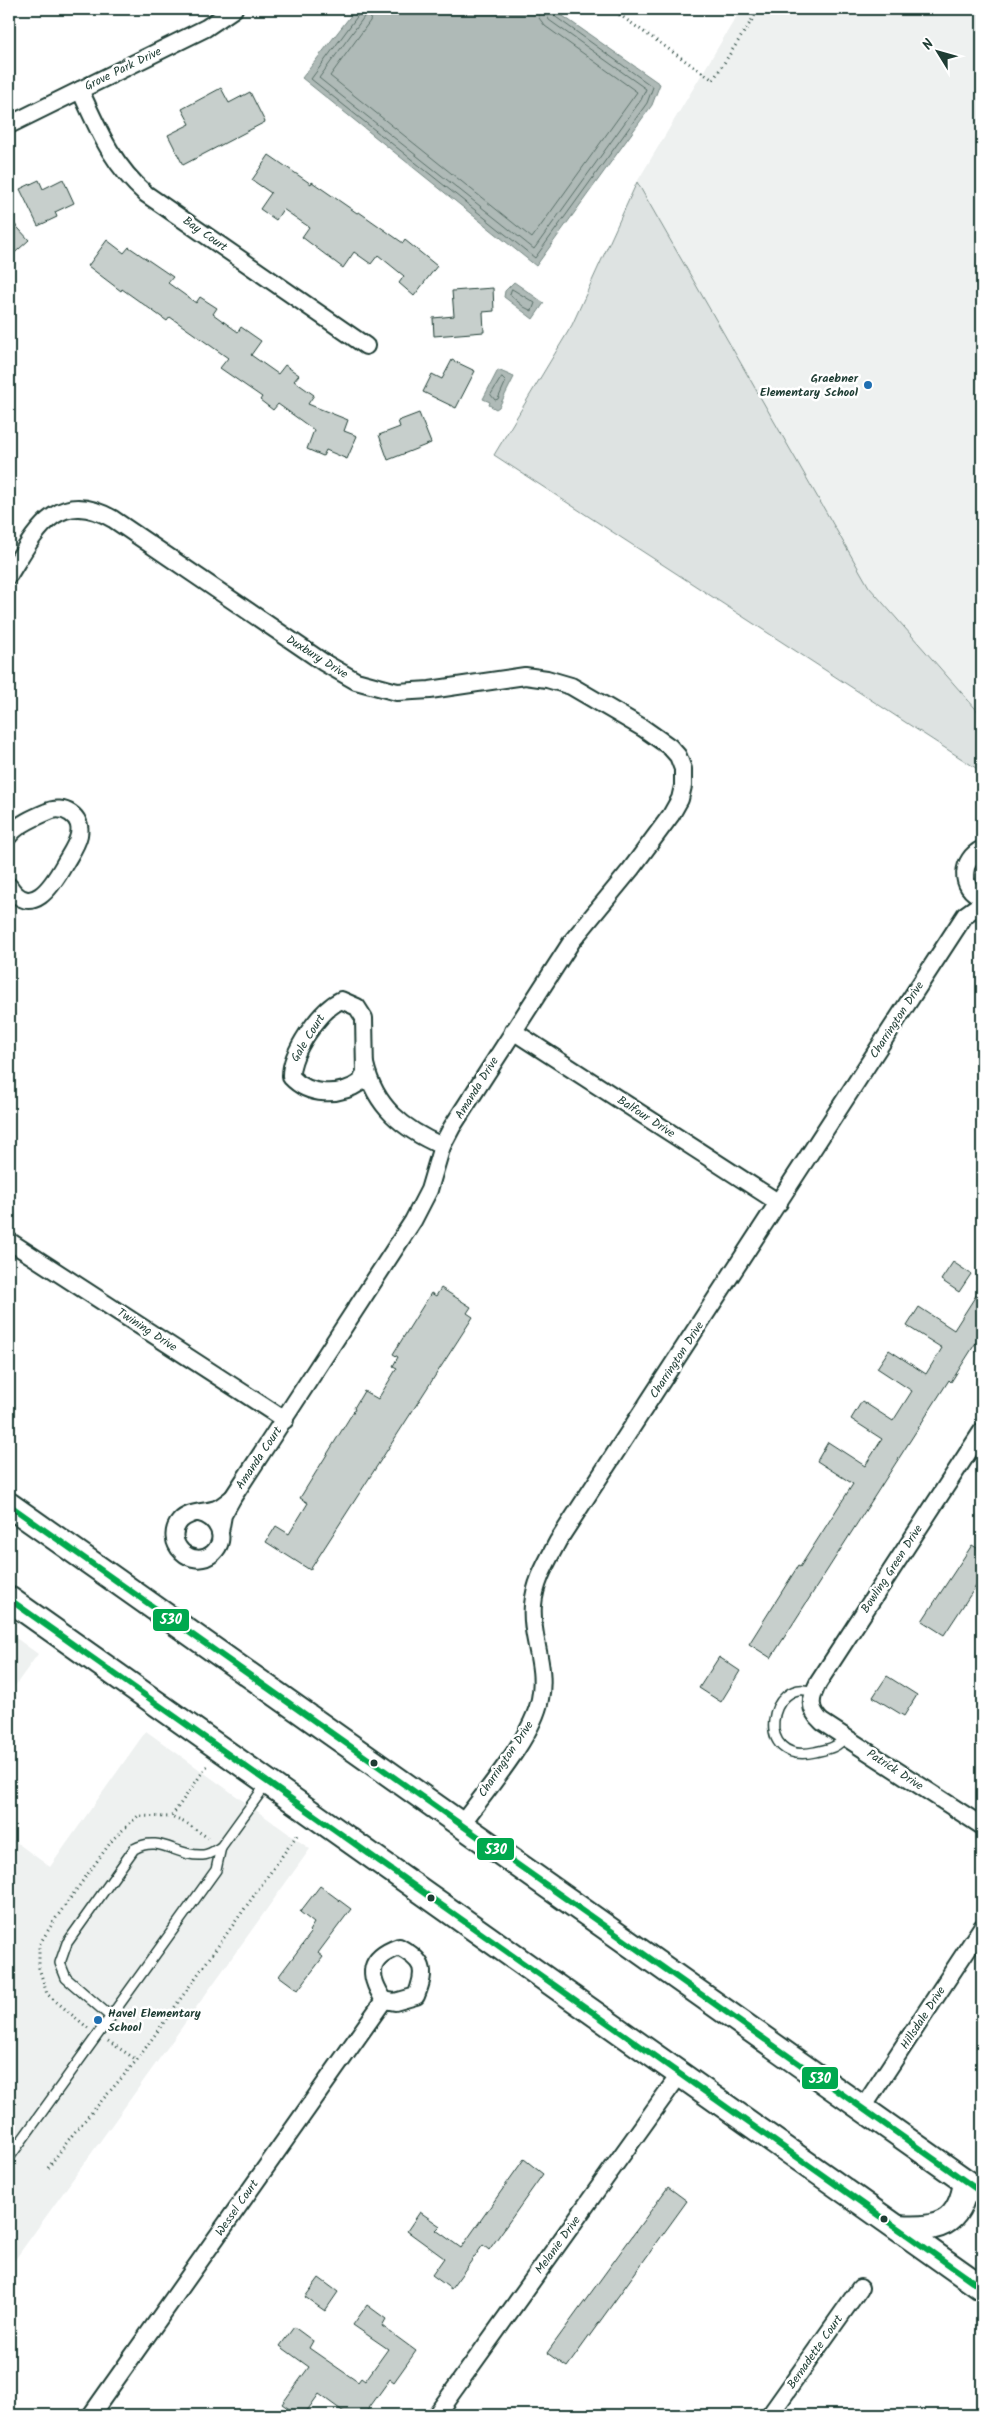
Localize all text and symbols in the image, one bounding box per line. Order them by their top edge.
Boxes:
north arrow [914,28,964,78]
text: N [917,35,940,55]
street label: Grove Park Drive [81,42,165,96]
street label: Bay Court [179,212,232,257]
place label: Graebner Elementary School [760,369,859,402]
marker: Graebner Elementary School [862,379,874,391]
street label: Duxbury Drive [282,630,352,684]
street label: Charrington Drive [865,977,929,1062]
street label: Gale Court [286,1010,330,1066]
street label: Amanda Drive [450,1053,504,1123]
street label: Balfour Drive [613,1091,679,1143]
street label: Twining Drive [113,1303,181,1357]
street label: Charrington Drive [645,1317,709,1402]
street label: Amanda Court [231,1422,287,1493]
street label: Bowling Green Drive [856,1520,928,1617]
line badge: 530 [152,1608,190,1632]
text: 530 [159,1609,183,1631]
street label: Charrington Drive [473,1717,539,1801]
street label: Patrick Drive [863,1744,928,1796]
unlabelled marker [369,1758,379,1768]
line badge: 530 [476,1837,515,1861]
text: 530 [484,1839,508,1861]
unlabelled marker [426,1893,436,1903]
street label: Hillsdale Drive [896,1982,951,2053]
place label: Havel Elementary School [108,2004,202,2037]
marker: Havel Elementary School [92,2014,104,2026]
line badge: 530 [801,2066,839,2090]
text: 530 [808,2068,832,2090]
street label: Wessel Court [211,2176,264,2240]
street label: Melanie Drive [530,2211,586,2278]
unlabelled marker [879,2214,889,2224]
street label: Bernadette Court [782,2311,848,2393]

